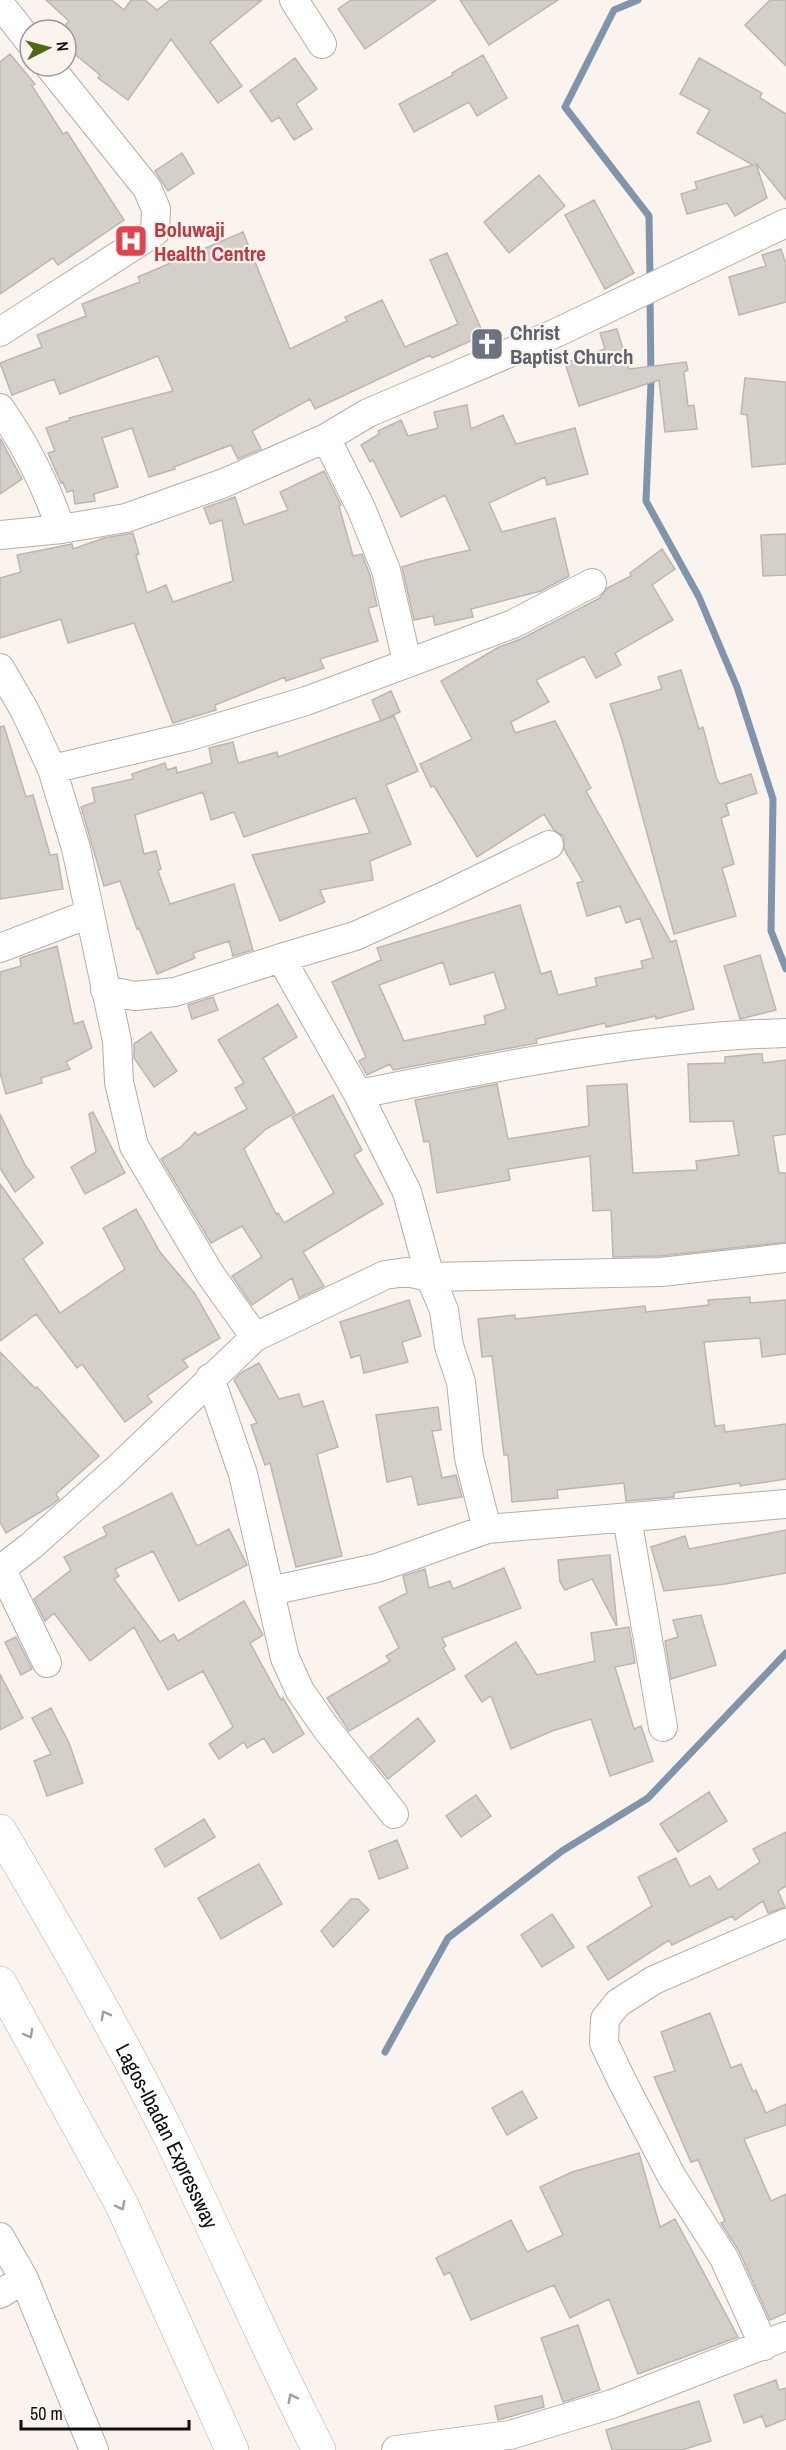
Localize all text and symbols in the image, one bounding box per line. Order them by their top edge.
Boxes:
north arrow [18,18,78,78]
text: N [51,41,74,52]
place label: Boluwaji Health Centre [154,215,266,268]
hospital icon: Boluwaji Health Centre [113,223,149,259]
place label: Christ Baptist Church [510,318,633,371]
church icon: Christ Baptist Church [469,326,505,362]
one-way arrow [101,2011,112,2022]
one-way arrow [22,2028,33,2039]
street label: Lagos-Ibadan Expressway [109,2038,226,2233]
one-way arrow [114,2200,126,2211]
scale bar [21,2393,189,2431]
one-way arrow [288,2393,300,2404]
text: 50 m [30,2401,63,2426]

